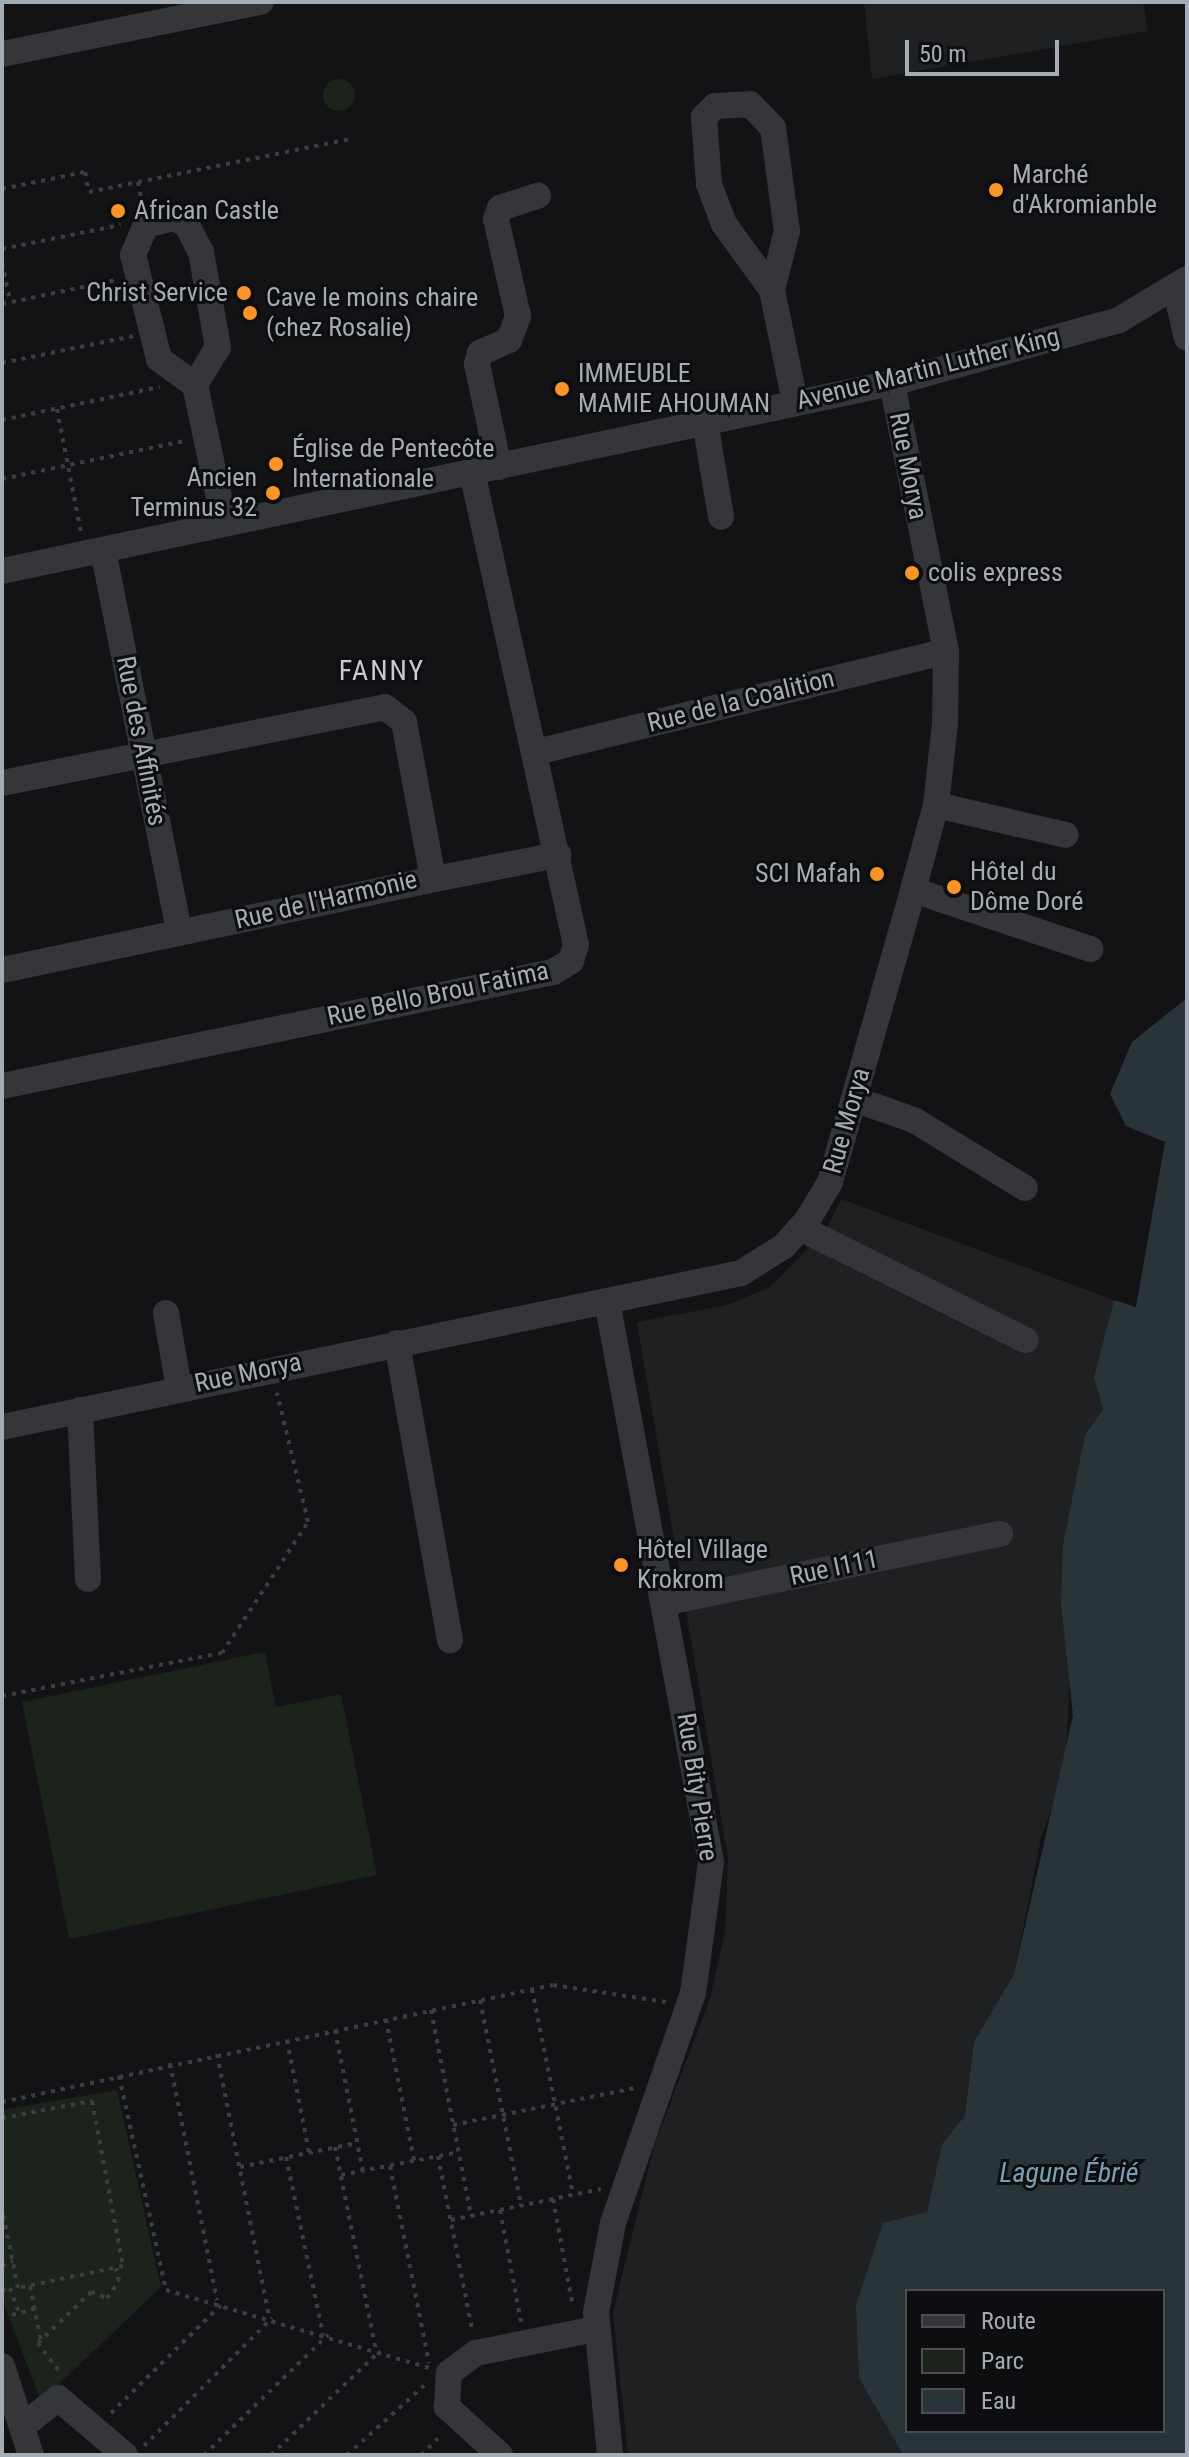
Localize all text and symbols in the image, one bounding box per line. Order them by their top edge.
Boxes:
scale bar [909,24,1063,74]
text: 50 m [919,40,966,68]
place label: Marché d'Akromianble [1012,159,1157,220]
marker: Marché d'Akromianble [987,181,1005,199]
place label: African Castle [134,195,279,227]
marker: African Castle [109,202,127,220]
place label: Christ Service [86,277,228,309]
place label: Cave le moins chaire (chez Rosalie) [266,282,478,344]
marker: Christ Service [235,284,253,302]
marker: Cave le moins chaire (chez Rosalie) [241,304,259,322]
street label: Avenue Martin Luther King [793,321,1063,417]
place label: IMMEUBLE MAMIE AHOUMAN [578,358,770,420]
marker: IMMEUBLE MAMIE AHOUMAN [553,380,571,398]
street label: Rue Morya [882,410,934,522]
place label: Église de Pentecôte Internationale [292,433,494,494]
marker: Église de Pentecôte Internationale [267,455,285,473]
place label: Ancien Terminus 32 [130,462,257,524]
marker: Ancien Terminus 32 [264,484,282,502]
place label: colis express [928,557,1063,589]
marker: colis express [903,564,921,582]
street label: Rue des Affinités [109,654,173,828]
district label: FANNY [339,654,425,688]
street label: Rue de la Coalition [644,663,838,739]
place label: Hôtel du Dôme Doré [970,856,1083,918]
place label: SCI Mafah [755,858,861,890]
street label: Rue de l'Harmonie [232,864,420,936]
marker: SCI Mafah [868,865,886,883]
marker: Hôtel du Dôme Doré [945,878,963,896]
street label: Rue Bello Brou Fatima [324,955,552,1033]
street label: Rue Morya [817,1065,877,1177]
street label: Rue Morya [192,1346,304,1400]
place label: Hôtel Village Krokrom [637,1534,768,1596]
street label: Rue I111 [787,1543,881,1593]
marker: Hôtel Village Krokrom [612,1556,630,1574]
street label: Rue Bity Pierre [670,1711,724,1863]
water label: Lagune Ébrié [1000,2156,1138,2190]
legend [905,2289,1165,2433]
text: Route [981,2307,1036,2335]
text: Parc [981,2347,1024,2375]
text: Eau [981,2387,1016,2415]

